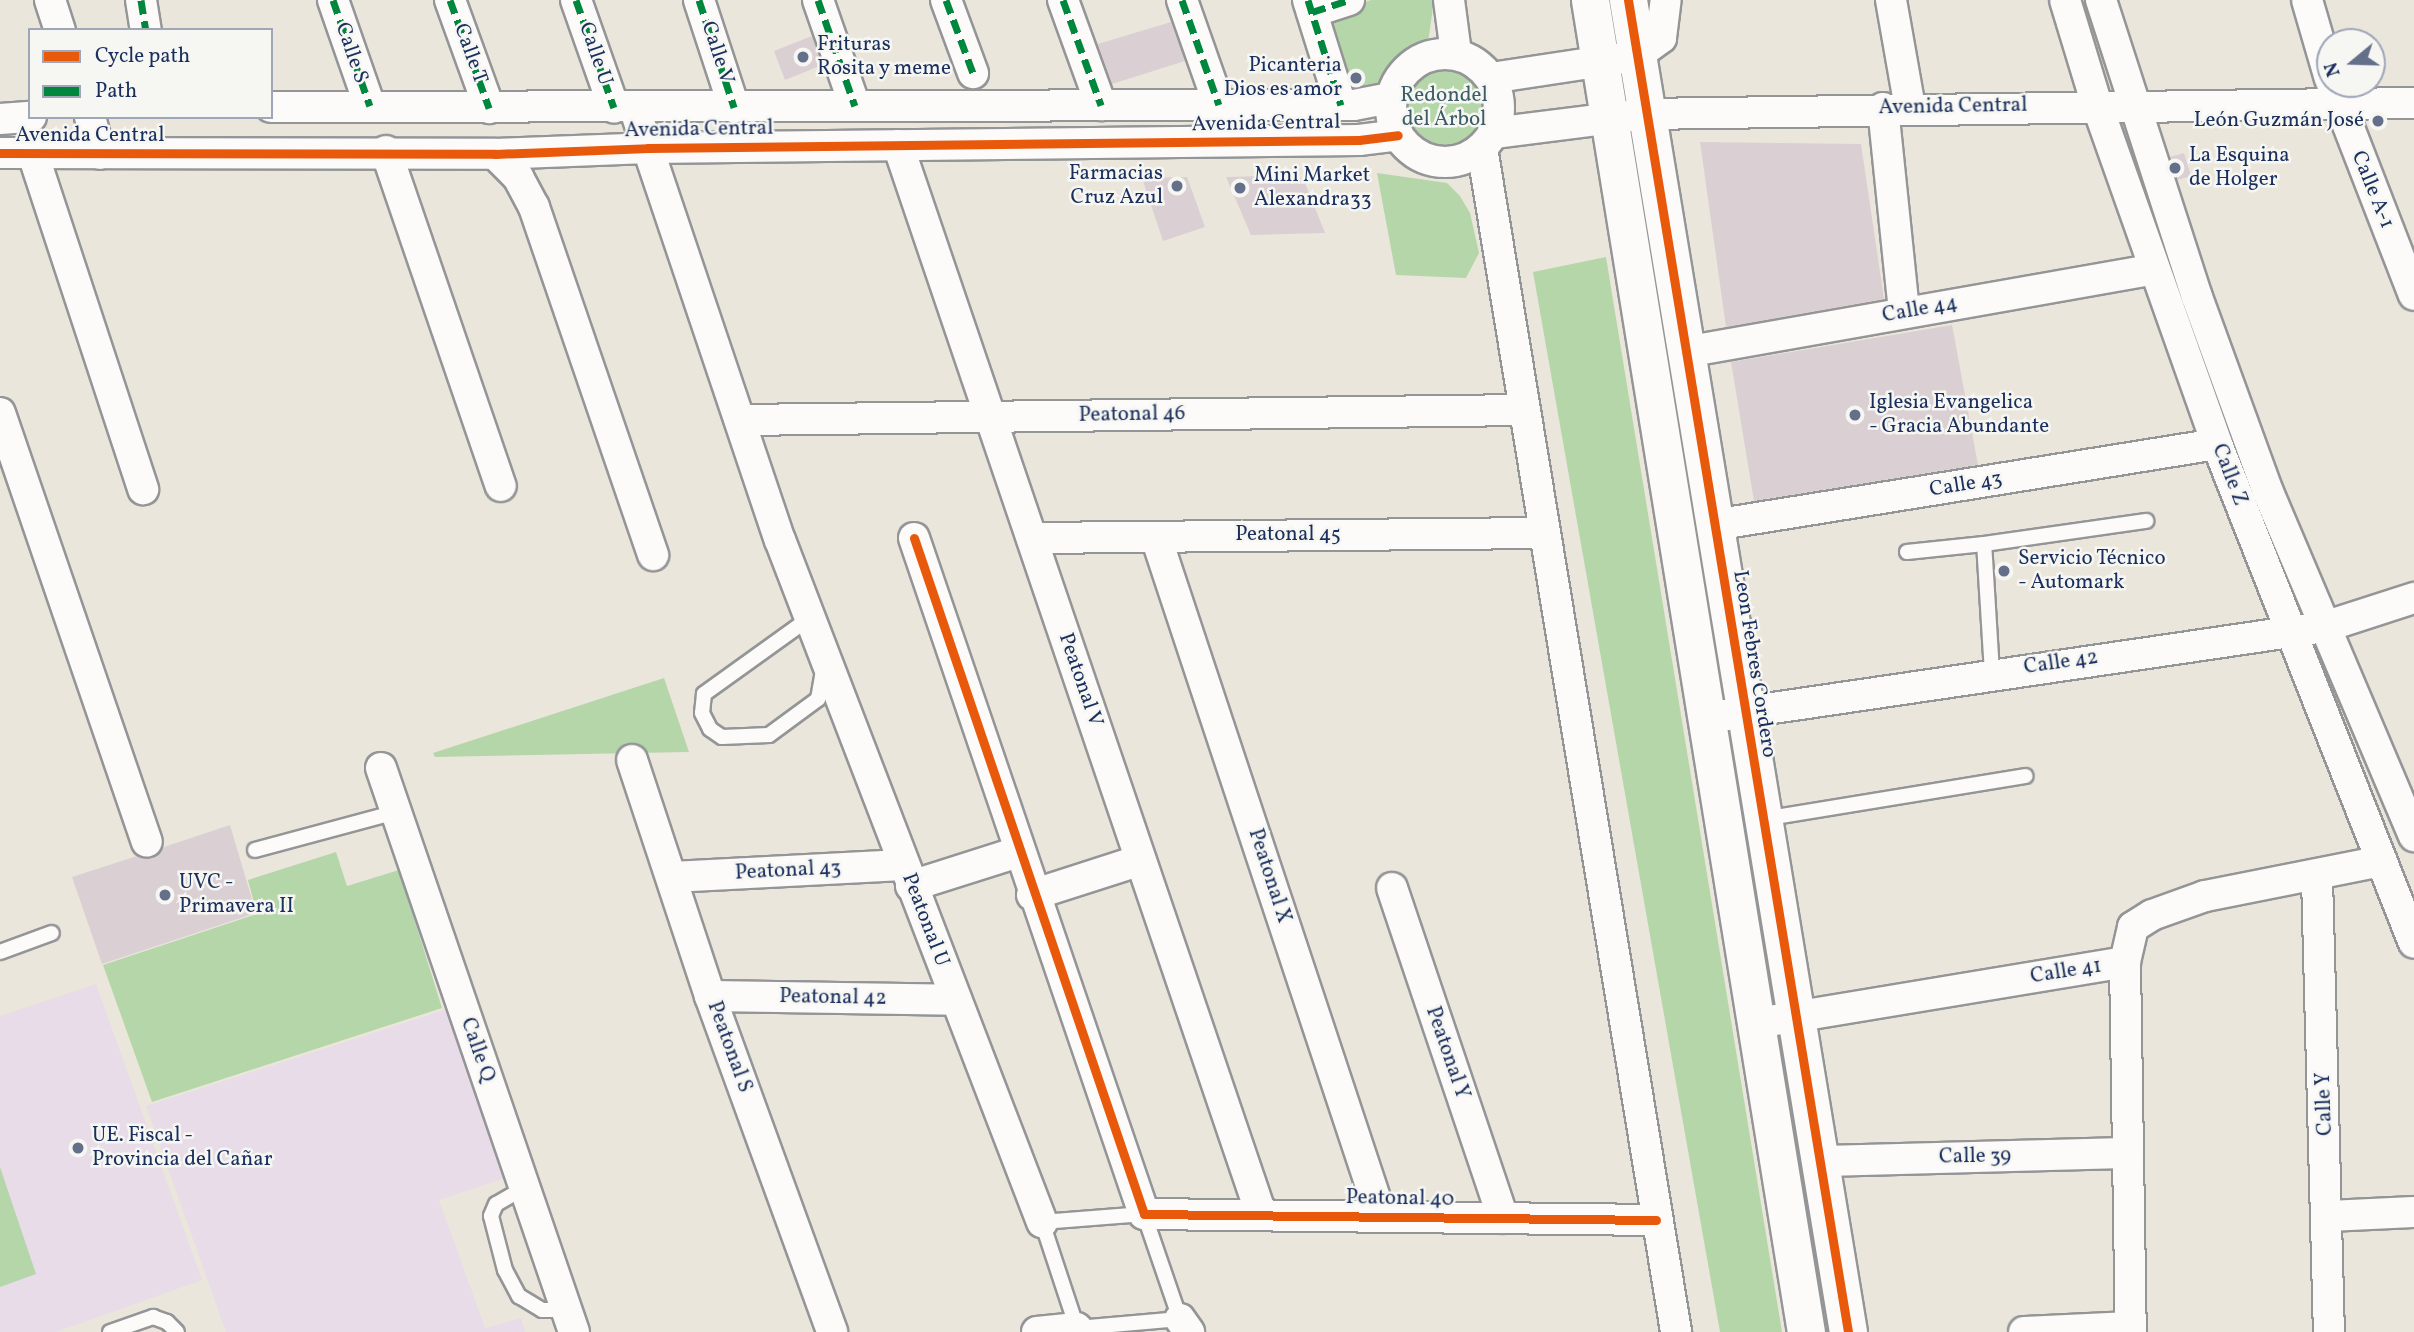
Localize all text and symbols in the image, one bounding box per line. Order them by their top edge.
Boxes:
street label: Calle V [695,18,739,88]
street label: Calle S [329,19,373,87]
street label: Calle U [572,19,618,89]
street label: Calle T [447,20,493,88]
legend [28,28,273,119]
north arrow [2316,28,2386,98]
place label: Frituras Rosita y meme [817,32,952,82]
text: Cycle path [95,42,190,71]
marker: Frituras Rosita y meme [795,49,811,65]
place label: Picanteria Dios es amor [1224,53,1342,103]
text: N [2319,58,2348,80]
marker: Picanteria Dios es amor [1348,70,1364,86]
text: Path [95,77,137,106]
park label: Redondel del Árbol [1400,83,1488,133]
street label: Avenida Central [1878,93,2028,121]
place label: León Guzmán José [2194,108,2364,134]
street label: Avenida Central [1191,110,1341,138]
marker: León Guzmán José [2370,113,2386,129]
street label: Avenida Central [624,116,774,144]
street label: Avenida Central [16,123,164,149]
place label: La Esquina de Holger [2189,143,2290,193]
street label: Calle A-1 [2345,147,2399,233]
marker: La Esquina de Holger [2167,160,2183,176]
place label: Farmacias Cruz Azul [1069,161,1163,211]
place label: Mini Market Alexandra33 [1254,163,1371,213]
marker: Farmacias Cruz Azul [1169,178,1185,194]
marker: Mini Market Alexandra33 [1232,180,1248,196]
street label: Calle 44 [1880,291,1960,329]
place label: Iglesia Evangelica - Gracia Abundante [1869,390,2050,440]
street label: Peatonal 46 [1078,401,1186,429]
marker: Iglesia Evangelica - Gracia Abundante [1847,407,1863,423]
street label: Calle Z [2206,441,2252,509]
street label: Calle 43 [1928,467,2004,503]
street label: Peatonal 45 [1235,522,1341,548]
place label: Servicio Técnico - Automark [2018,546,2166,596]
marker: Servicio Técnico - Automark [1996,563,2012,579]
street label: Leon Febres Cordero [1727,569,1781,759]
street label: Peatonal V [1052,630,1108,730]
street label: Calle 42 [2022,645,2100,681]
street label: Peatonal X [1242,826,1296,926]
street label: Peatonal 43 [734,856,842,886]
place label: UVC - Primavera II [179,870,294,920]
street label: Peatonal U [896,870,954,970]
marker: UVC - Primavera II [157,887,173,903]
street label: Calle 41 [2029,954,2103,990]
street label: Peatonal 42 [779,984,887,1012]
street label: Peatonal S [701,998,757,1096]
street label: Peatonal Y [1419,1003,1475,1103]
street label: Calle Q [454,1015,500,1085]
street label: Calle Y [2311,1072,2339,1136]
place label: UE. Fiscal - Provincia del Cañar [92,1123,273,1173]
marker: UE. Fiscal - Provincia del Cañar [70,1140,86,1156]
street label: Calle 39 [1939,1144,2011,1170]
street label: Peatonal 40 [1346,1185,1454,1213]

